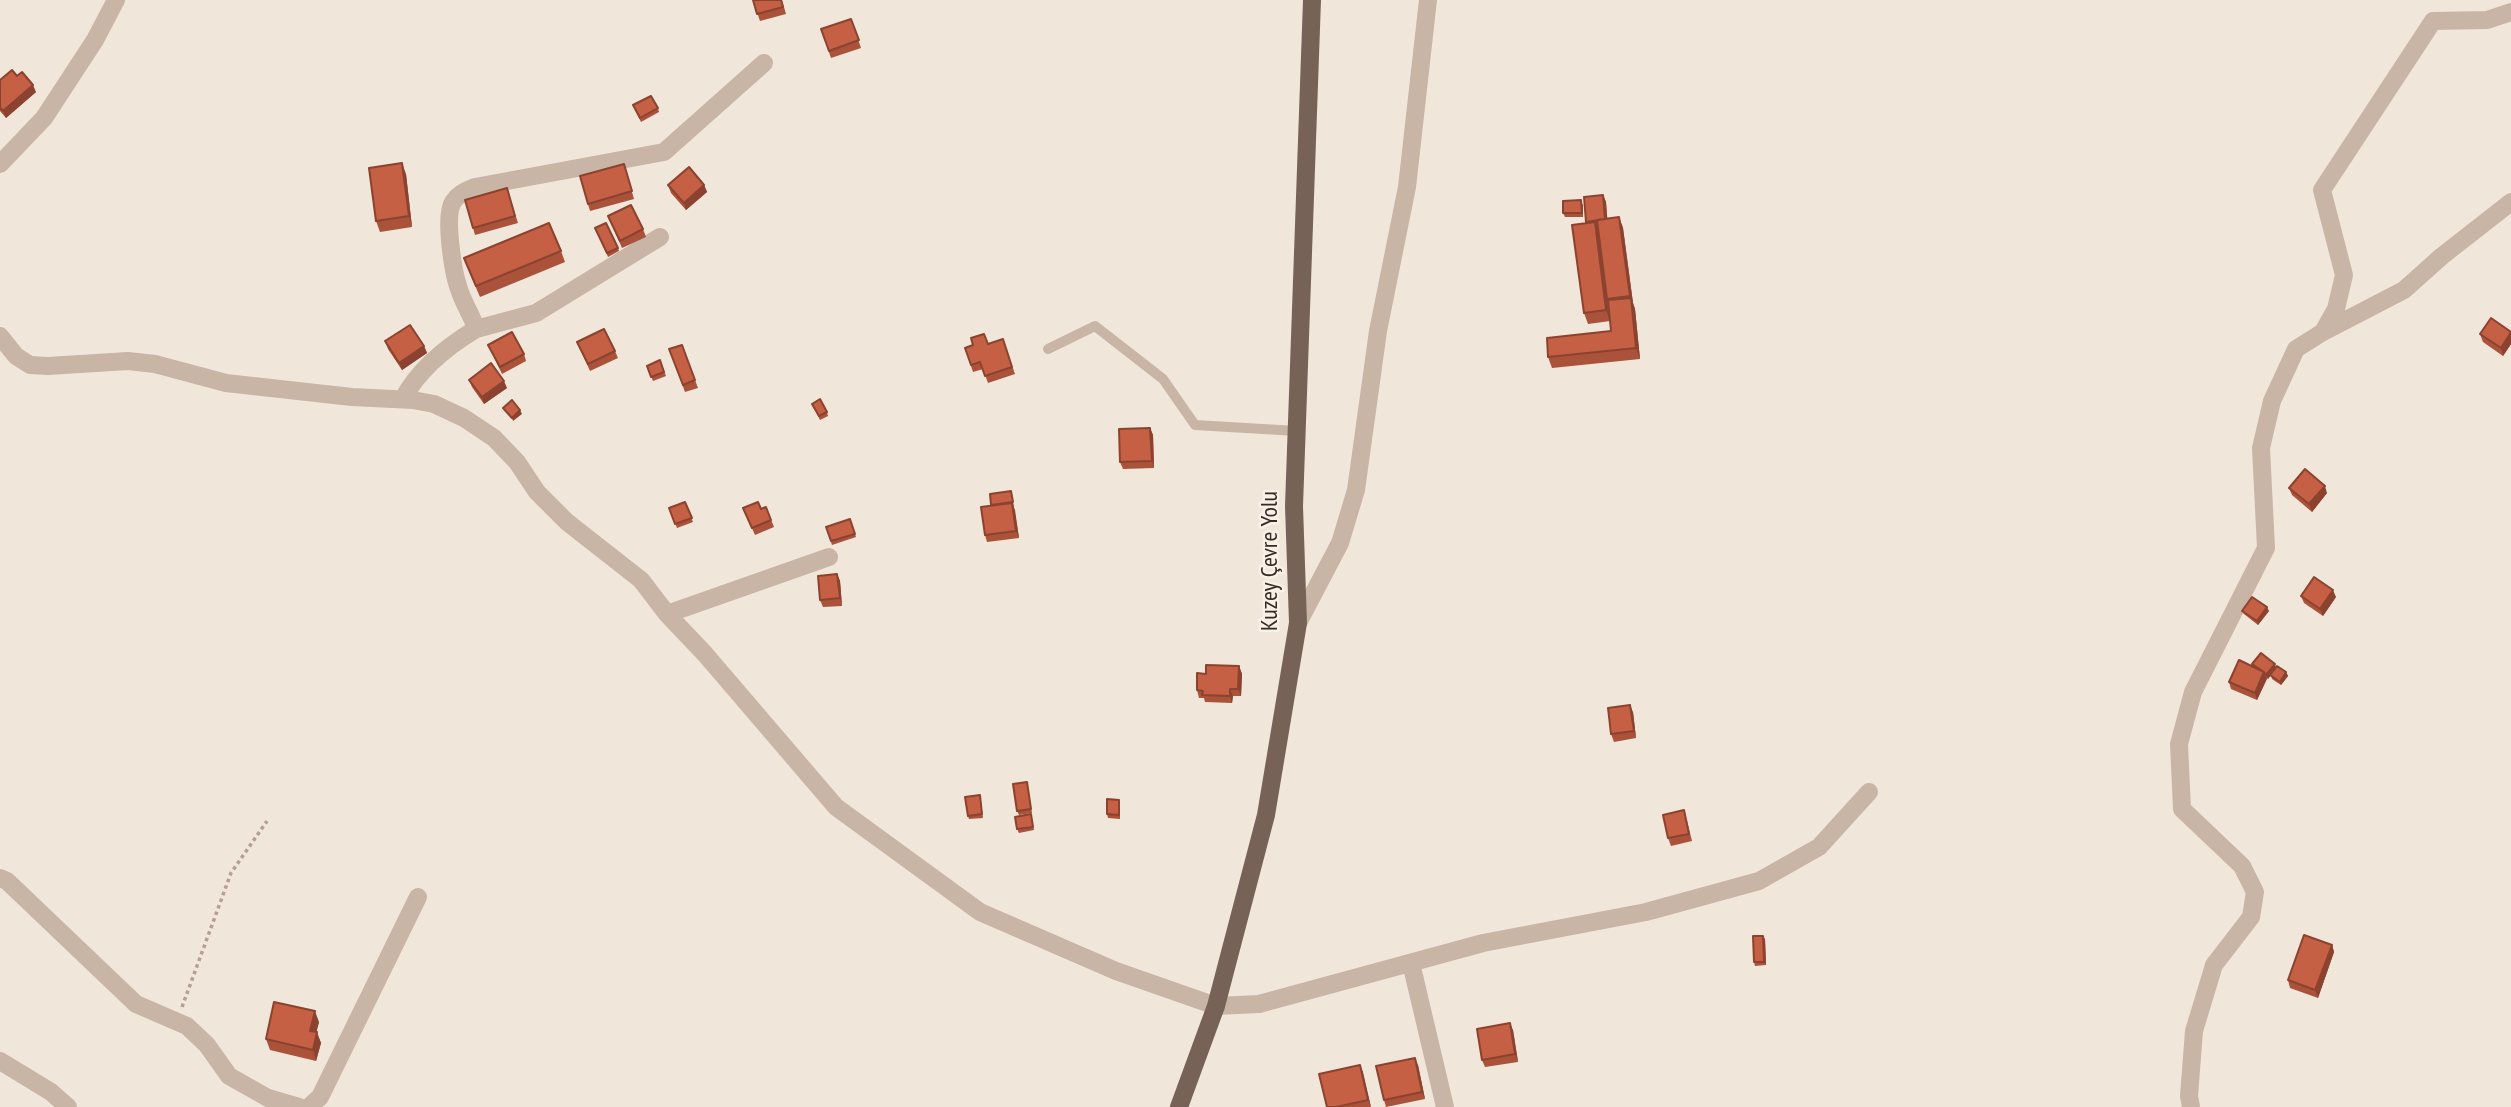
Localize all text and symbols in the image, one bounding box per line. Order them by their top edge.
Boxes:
street label: Kuzey Çevre Yolu [1256,491,1284,631]

